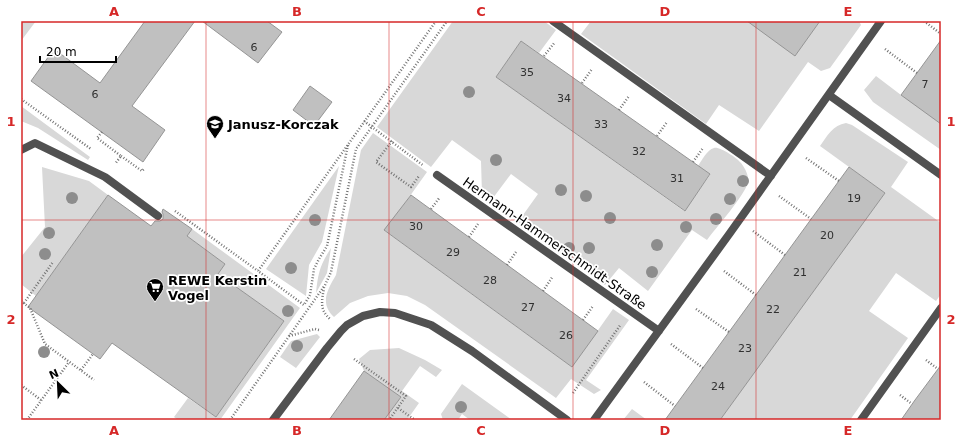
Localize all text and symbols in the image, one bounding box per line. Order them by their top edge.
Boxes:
text: A [109,4,119,19]
text: B [292,4,302,19]
text: C [476,4,486,19]
text: D [660,4,671,19]
text: E [844,4,852,19]
scale bar [40,38,116,64]
house number: 6 [251,41,258,54]
text: 20 m [46,45,77,59]
house number: 35 [520,66,534,79]
house number: 7 [922,78,929,91]
house number: 6 [92,88,99,101]
house number: 34 [557,92,571,105]
text: 1 [6,114,16,129]
school or university icon: Janusz-Korczak [205,114,225,139]
text: 1 [946,114,956,129]
place label: Janusz-Korczak [227,117,339,132]
house number: 33 [594,118,608,131]
house number: 32 [632,145,646,158]
house number: 31 [670,172,684,185]
street label: Hermann-Hammerschmidt-Straße [460,174,649,313]
house number: 19 [847,192,861,205]
house number: 30 [409,220,423,233]
house number: 20 [820,229,834,242]
house number: 29 [446,246,460,259]
house number: 21 [793,266,807,279]
place label: REWE Kerstin Vogel [168,273,267,303]
house number: 28 [483,274,497,287]
supermarket icon: REWE Kerstin Vogel [145,277,165,302]
house number: 27 [521,301,535,314]
house number: 22 [766,303,780,316]
text: 2 [6,312,16,327]
text: 2 [946,312,956,327]
house number: 26 [559,329,573,342]
house number: 23 [738,342,752,355]
north arrow [38,363,78,403]
text: N [47,367,61,382]
house number: 24 [711,380,725,393]
text: A [109,423,119,438]
text: B [292,423,302,438]
text: C [476,423,486,438]
text: D [660,423,671,438]
text: E [844,423,852,438]

